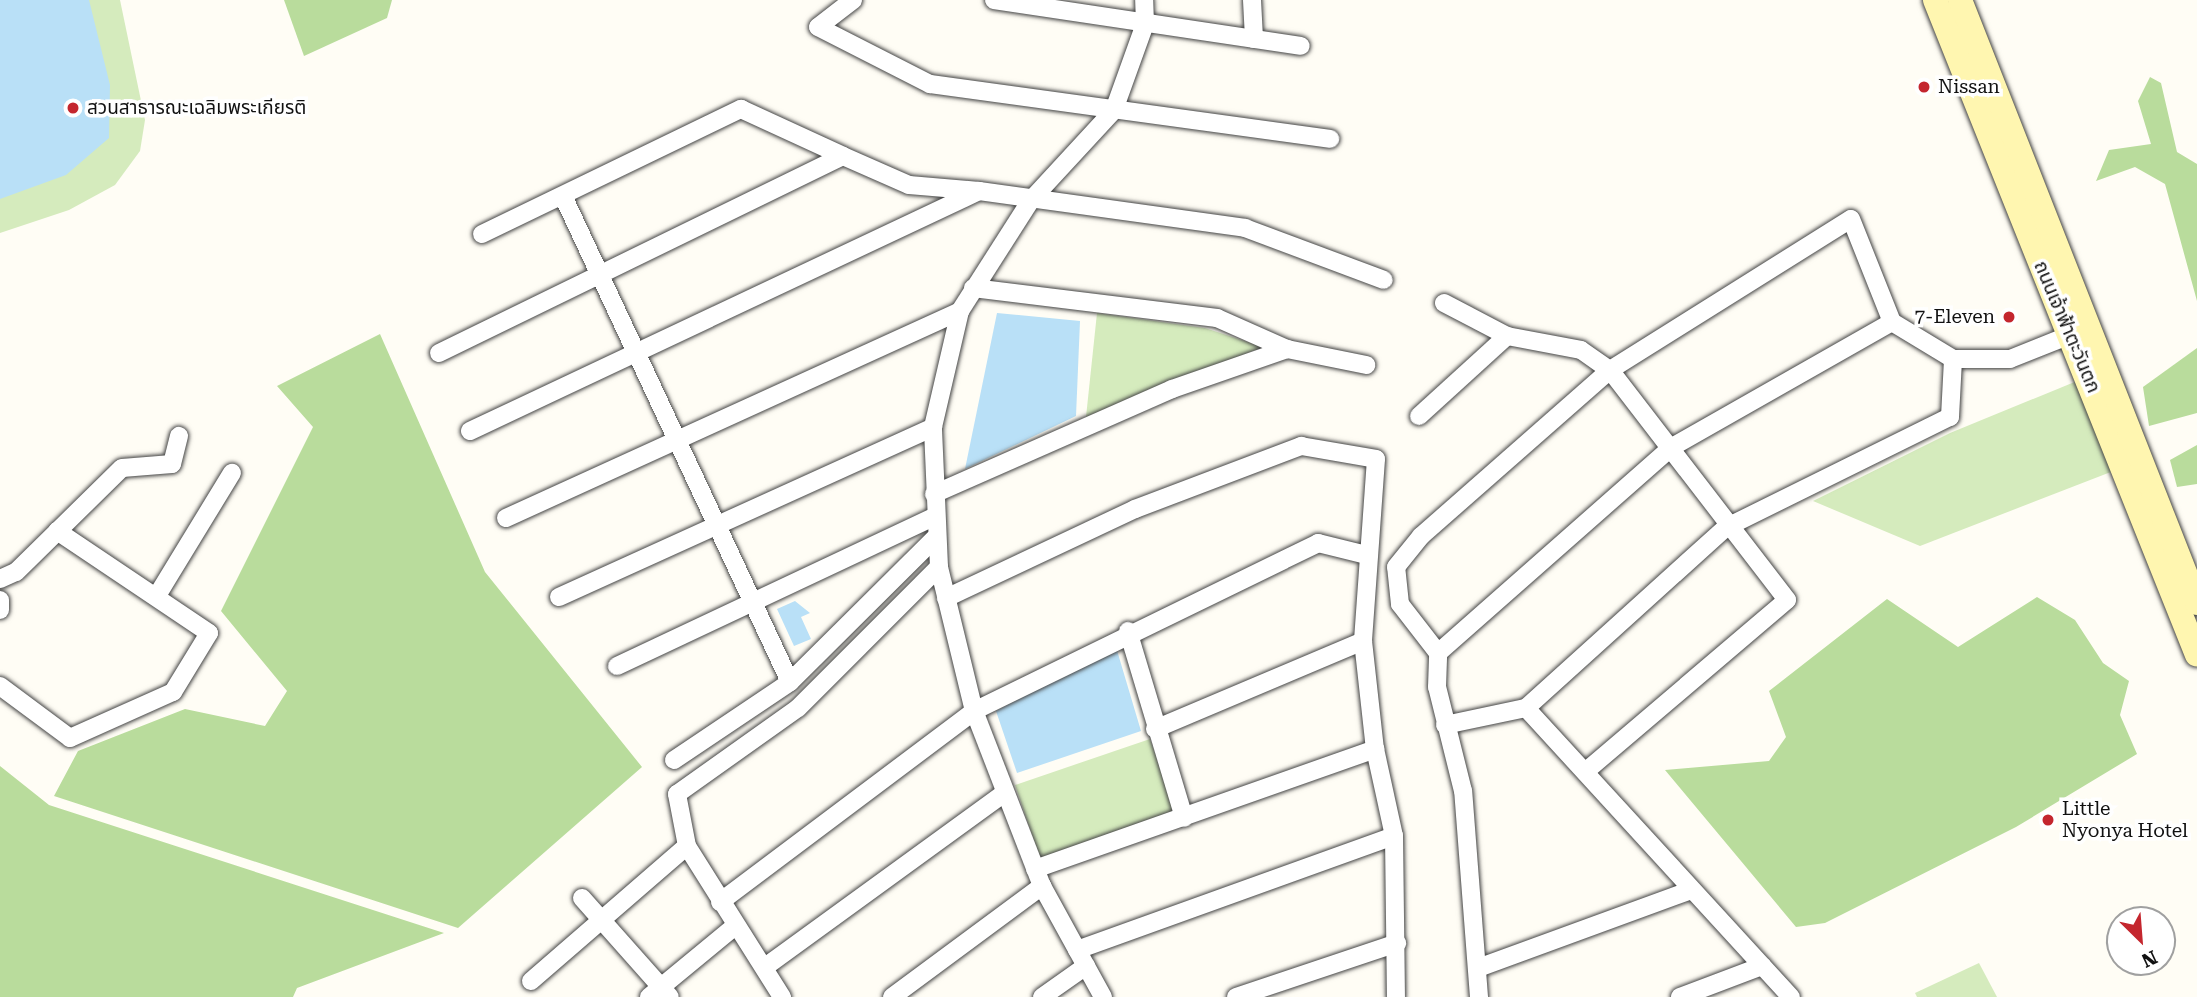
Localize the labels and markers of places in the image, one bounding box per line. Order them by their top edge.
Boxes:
place label: Nissan [1938,76,2000,98]
marker: Nissan [1916,79,1932,95]
place label: สวนสาธารณะเฉลิมพระเกียรติ [87,97,306,119]
marker: สวนสาธารณะเฉลิมพระเกียรติ [65,100,81,116]
place label: 7-Eleven [1914,306,1995,328]
marker: 7-Eleven [2001,309,2017,325]
place label: Little Nyonya Hotel [2062,798,2188,842]
marker: Little Nyonya Hotel [2040,812,2056,828]

